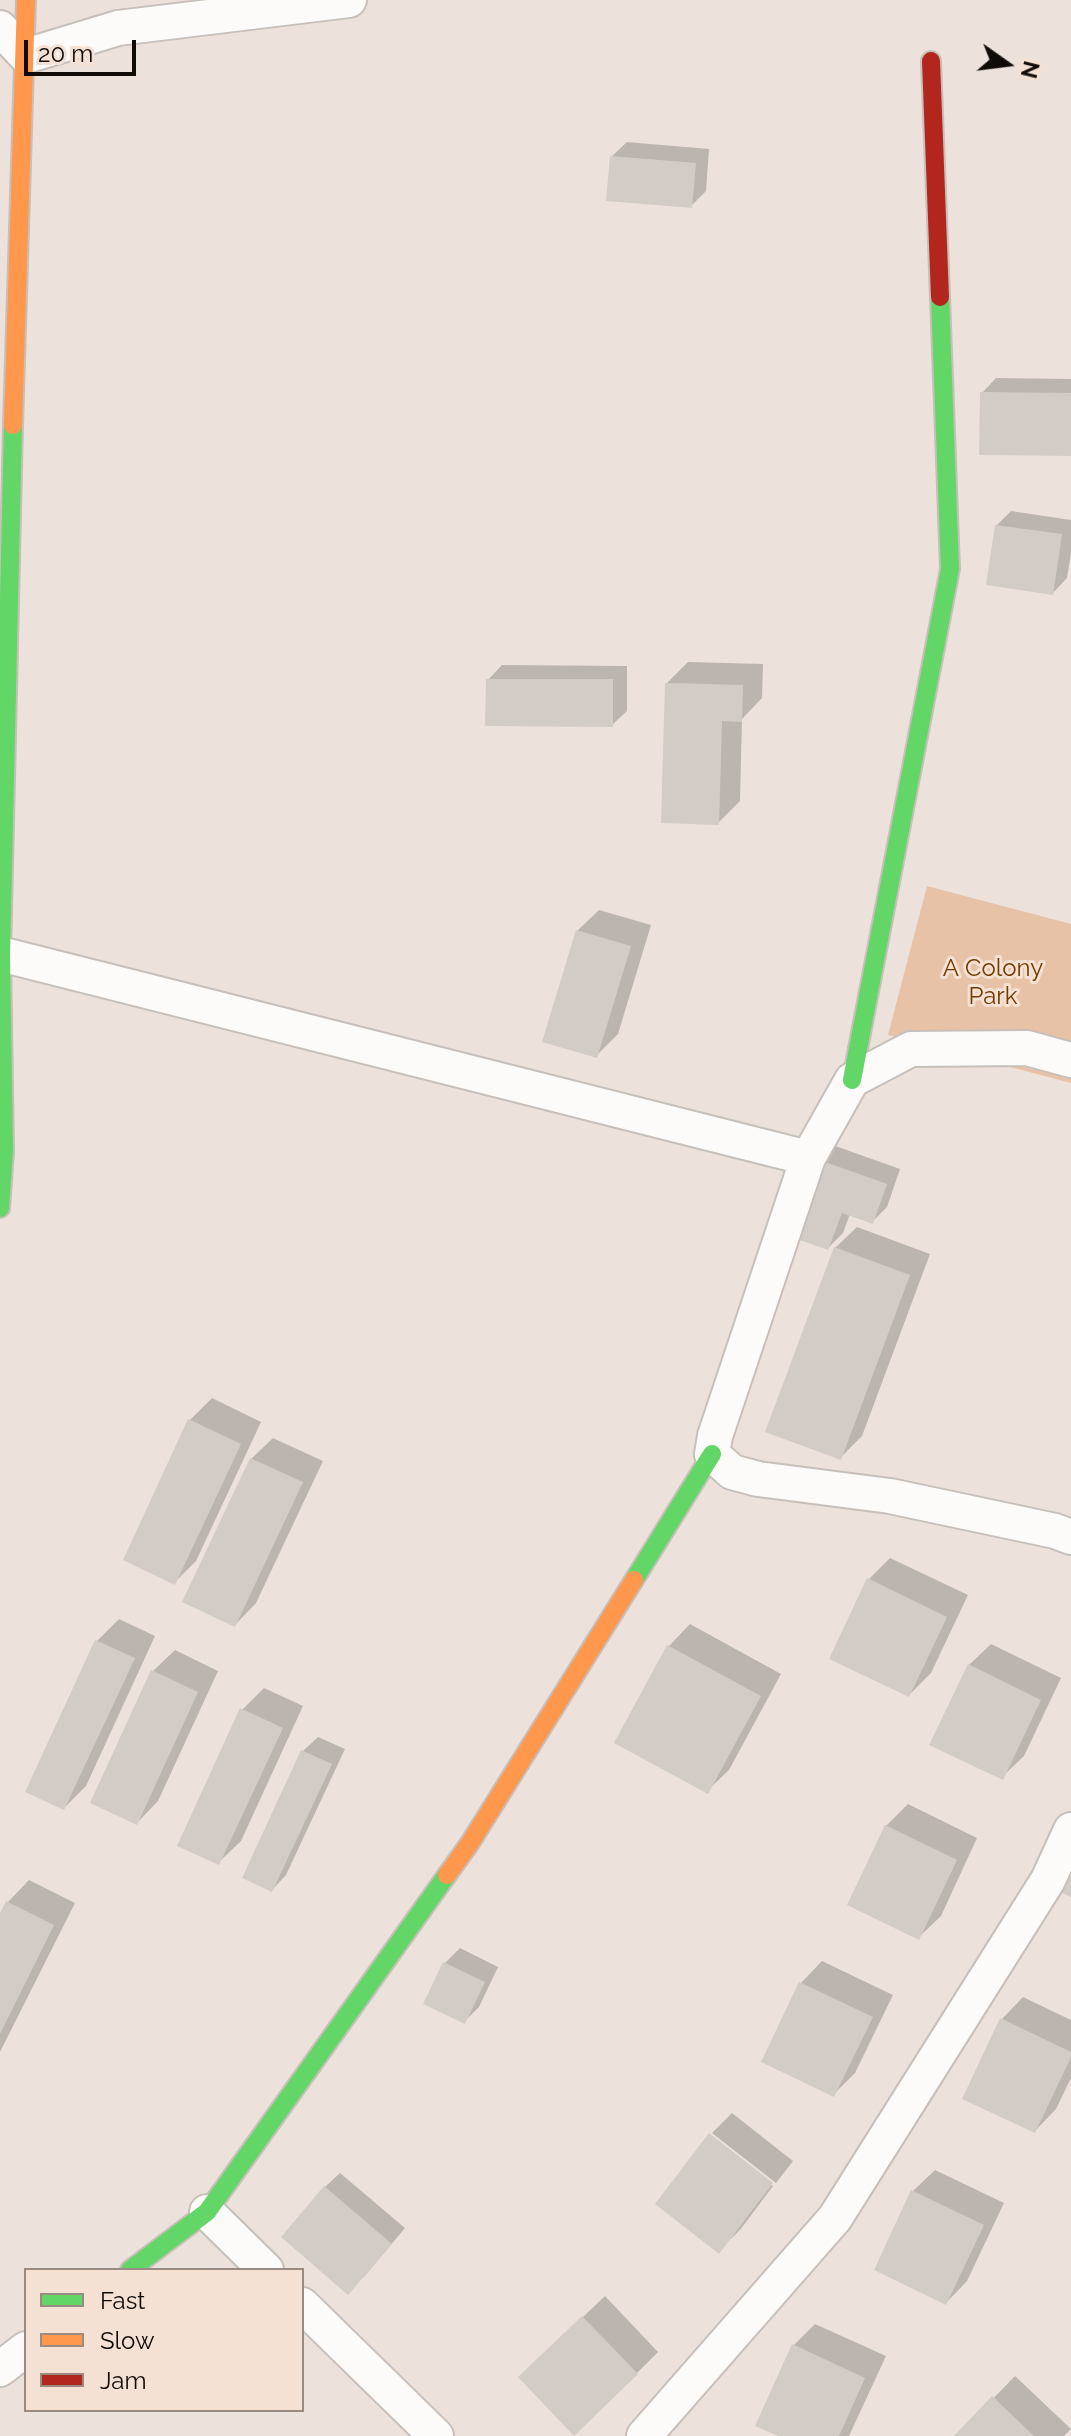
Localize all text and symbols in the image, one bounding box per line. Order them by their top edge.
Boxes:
scale bar [28,24,140,74]
north arrow [967,24,1047,104]
text: 20 m [38,39,93,68]
text: N [1016,59,1045,81]
park label: A Colony Park [943,955,1043,1011]
legend [24,2268,304,2412]
text: Fast [100,2286,145,2315]
text: Slow [100,2326,154,2355]
text: Jam [100,2366,146,2395]

